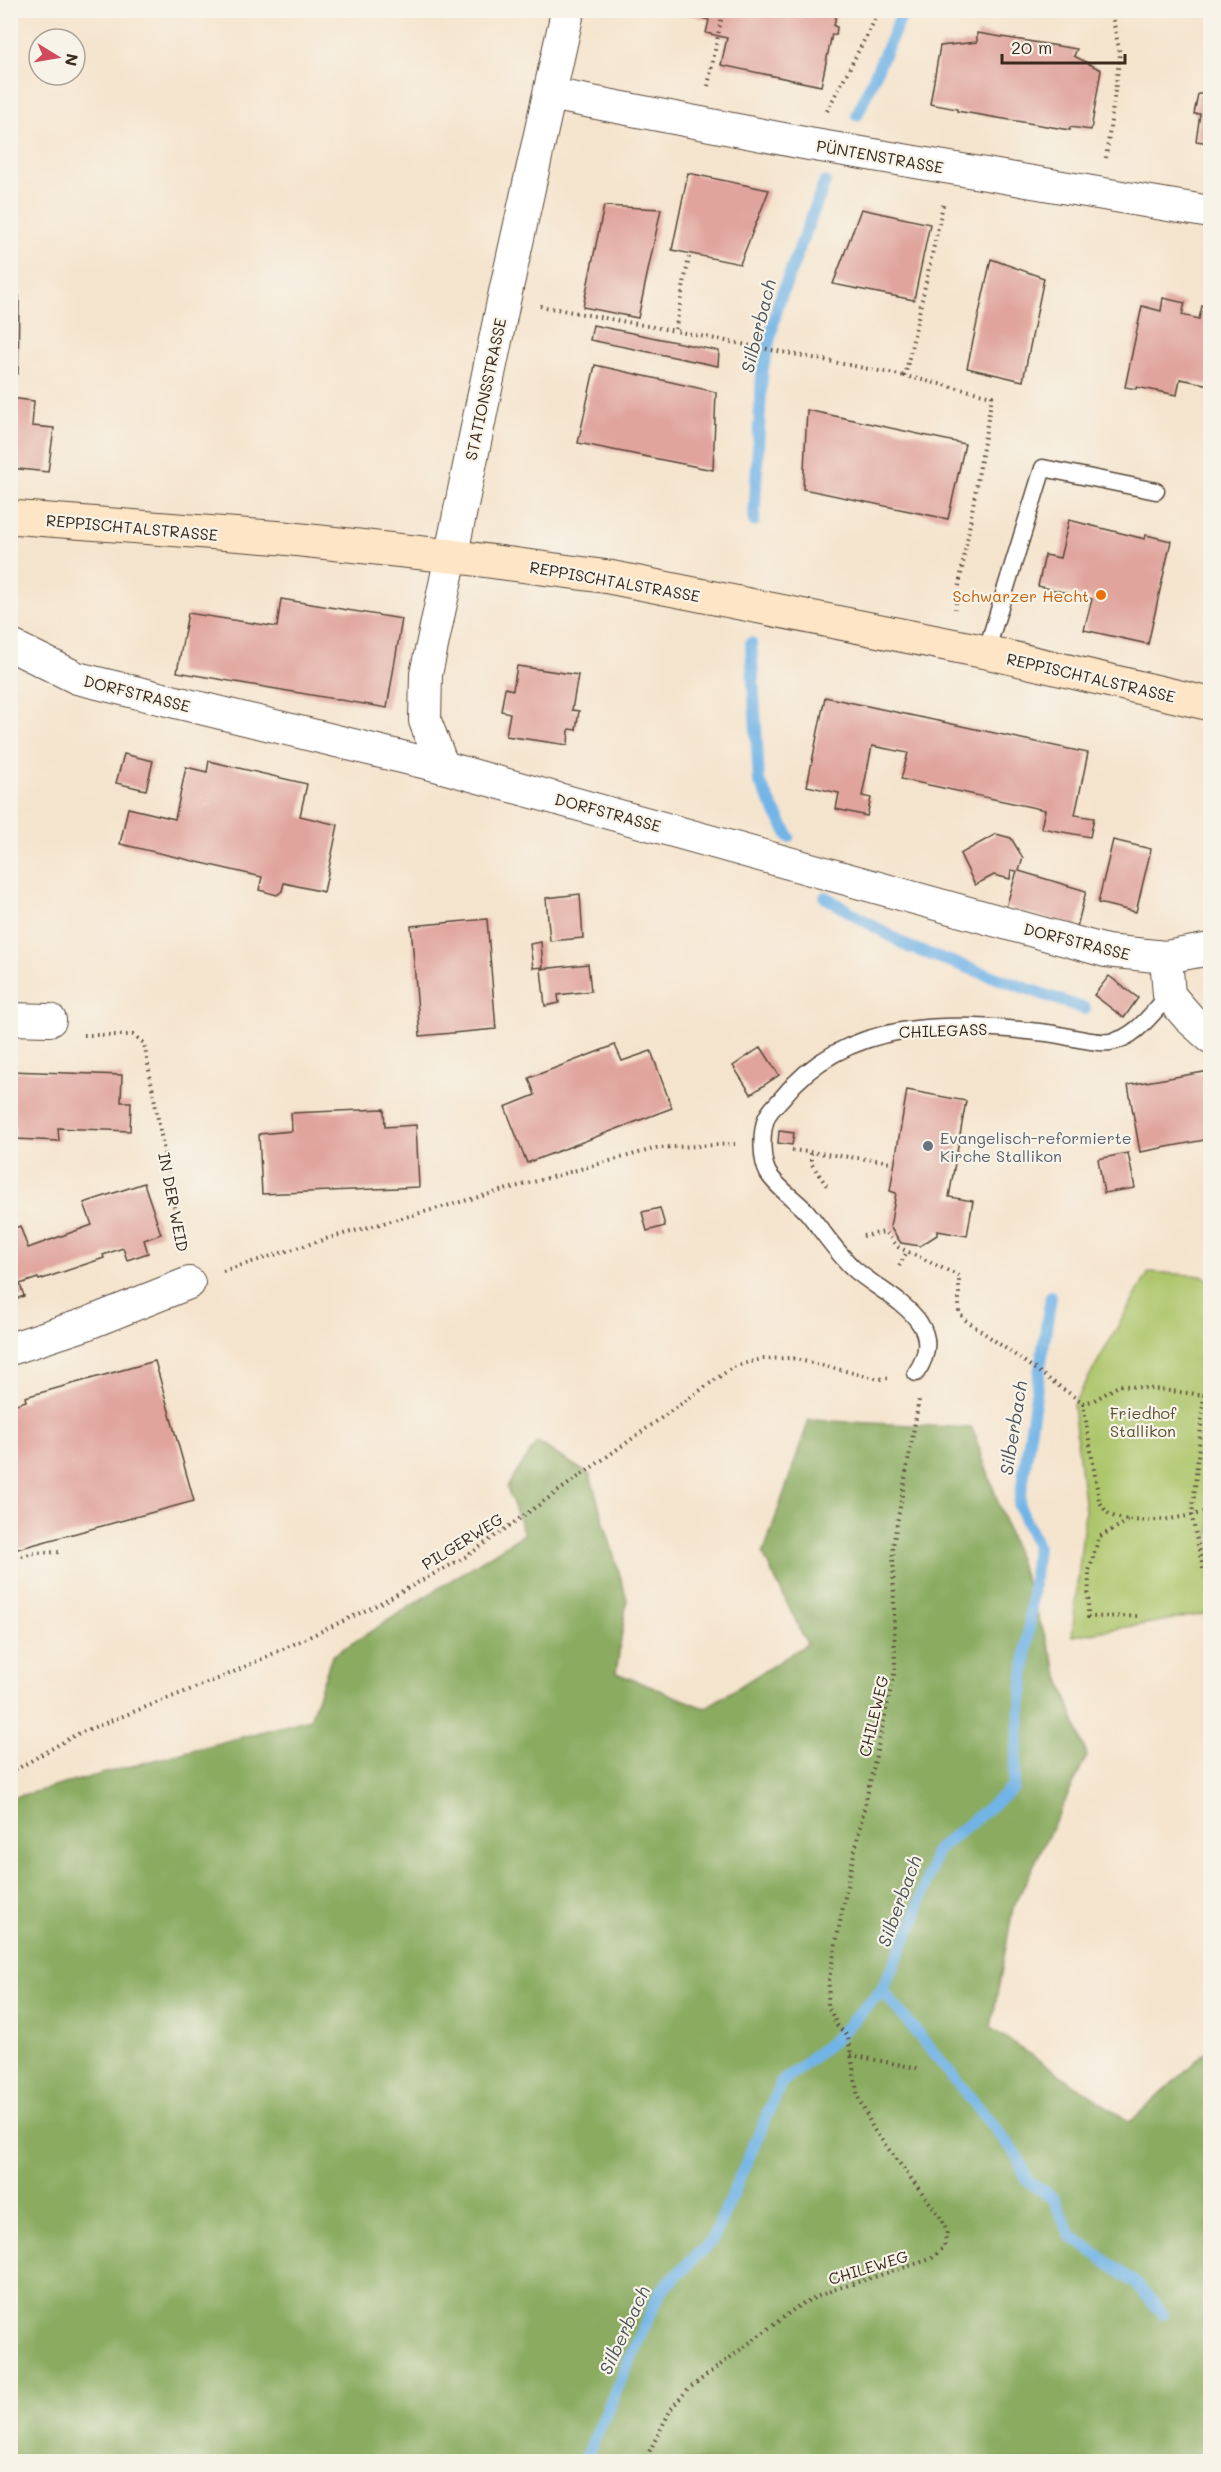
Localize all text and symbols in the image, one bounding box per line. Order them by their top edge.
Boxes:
north arrow [27,27,87,87]
scale bar [1002,27,1125,65]
text: 20 m [1011,35,1052,59]
text: N [61,52,84,68]
street label: PÜNTENSTRASSE [815,134,945,178]
water label: Silberbach [735,277,781,375]
street label: STATIONSSTRASSE [460,316,510,462]
street label: REPPISCHTALSTRASSE [45,509,219,545]
street label: REPPISCHTALSTRASSE [528,556,702,606]
place label: Schwarzer Hecht [952,585,1089,606]
marker: Schwarzer Hecht [1094,588,1108,602]
street label: REPPISCHTALSTRASSE [1005,647,1177,707]
street label: DORFSTRASSE [81,670,193,716]
street label: DORFSTRASSE [552,788,664,836]
street label: DORFSTRASSE [1021,918,1133,964]
street label: CHILEGASS [898,1018,988,1042]
place label: Evangelisch-reformierte Kirche Stallikon [940,1127,1132,1166]
marker: Evangelisch-reformierte Kirche Stallikon [921,1139,935,1153]
street label: IN DER WEID [154,1151,194,1253]
water label: Silberbach [994,1379,1032,1477]
park label: Friedhof Stallikon [1110,1402,1177,1441]
street label: PILGERWEG [418,1508,507,1574]
street label: CHILEWEG [853,1673,893,1759]
water label: Silberbach [871,1852,927,1950]
street label: CHILEWEG [825,2245,911,2289]
water label: Silberbach [593,2282,655,2378]

